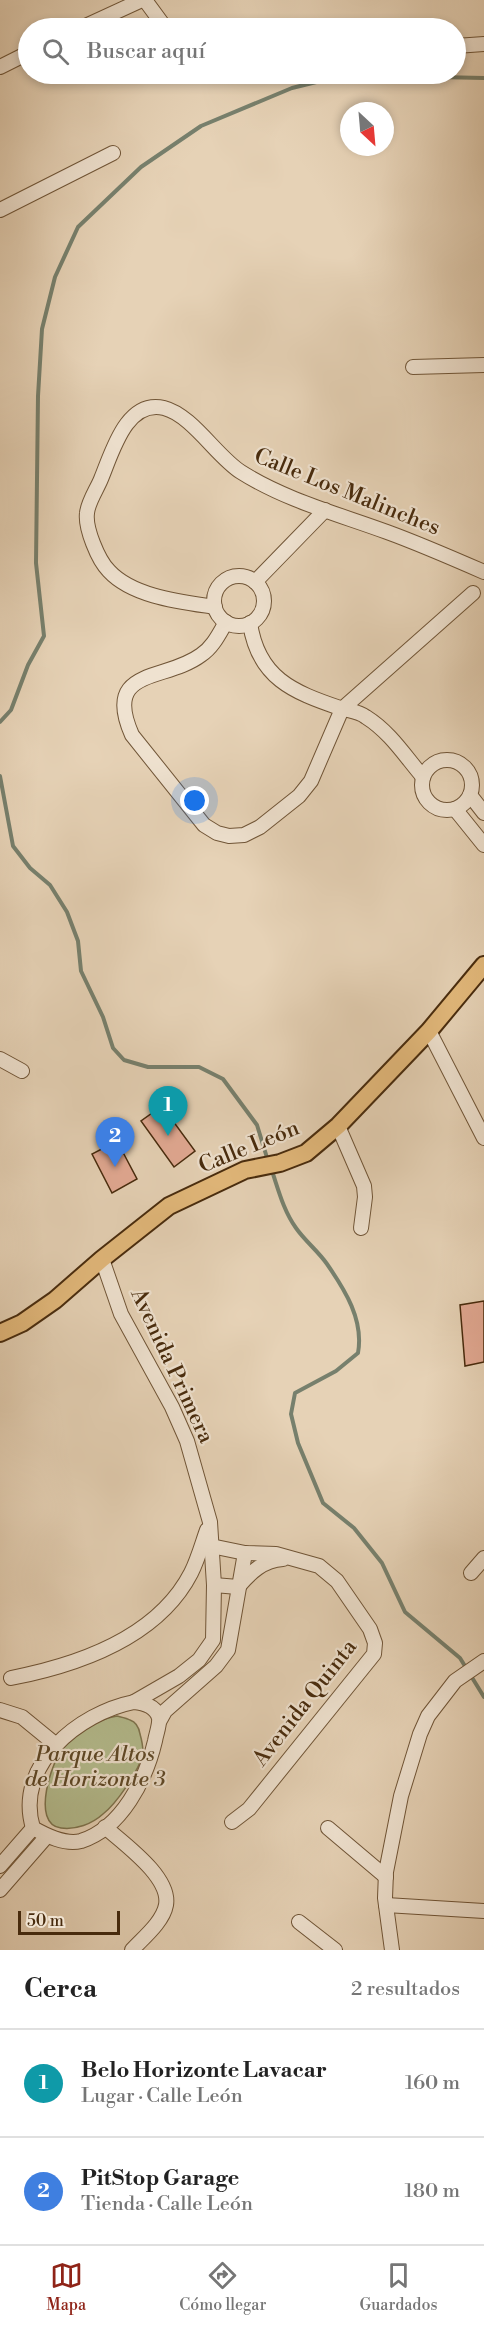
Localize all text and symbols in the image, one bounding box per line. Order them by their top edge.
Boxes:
search box [18,18,466,84]
icon: search [39,35,72,68]
text: Buscar aquí [87,38,205,65]
north arrow [340,102,394,156]
street label: Calle Los Malinches [250,442,444,542]
your location [180,786,209,815]
pin: 1 [148,1086,188,1136]
street label: Calle León [195,1115,303,1179]
pin: 2 [96,1118,134,1167]
street label: Avenida Primera [124,1283,220,1448]
street label: Avenida Quinta [246,1633,363,1773]
park label: Parque Altos de Horizonte 3 [25,1741,165,1793]
scale bar [18,1908,120,1936]
text: 50 m [27,1911,64,1931]
text: Cerca [24,1973,97,2005]
text: 2 resultados [351,1977,460,2002]
text: Belo Horizonte Lavacar [81,2057,327,2084]
text: 1 [39,2071,48,2096]
text: 160 m [405,2071,460,2096]
text: Lugar · Calle León [81,2084,243,2109]
text: PitStop Garage [81,2165,239,2192]
text: 2 [37,2179,50,2204]
text: 180 m [405,2179,460,2204]
text: Tienda · Calle León [81,2192,253,2217]
tab: Mapa [47,2259,86,2315]
tab: Cómo llegar [179,2259,266,2315]
tab: Guardados [359,2259,437,2315]

